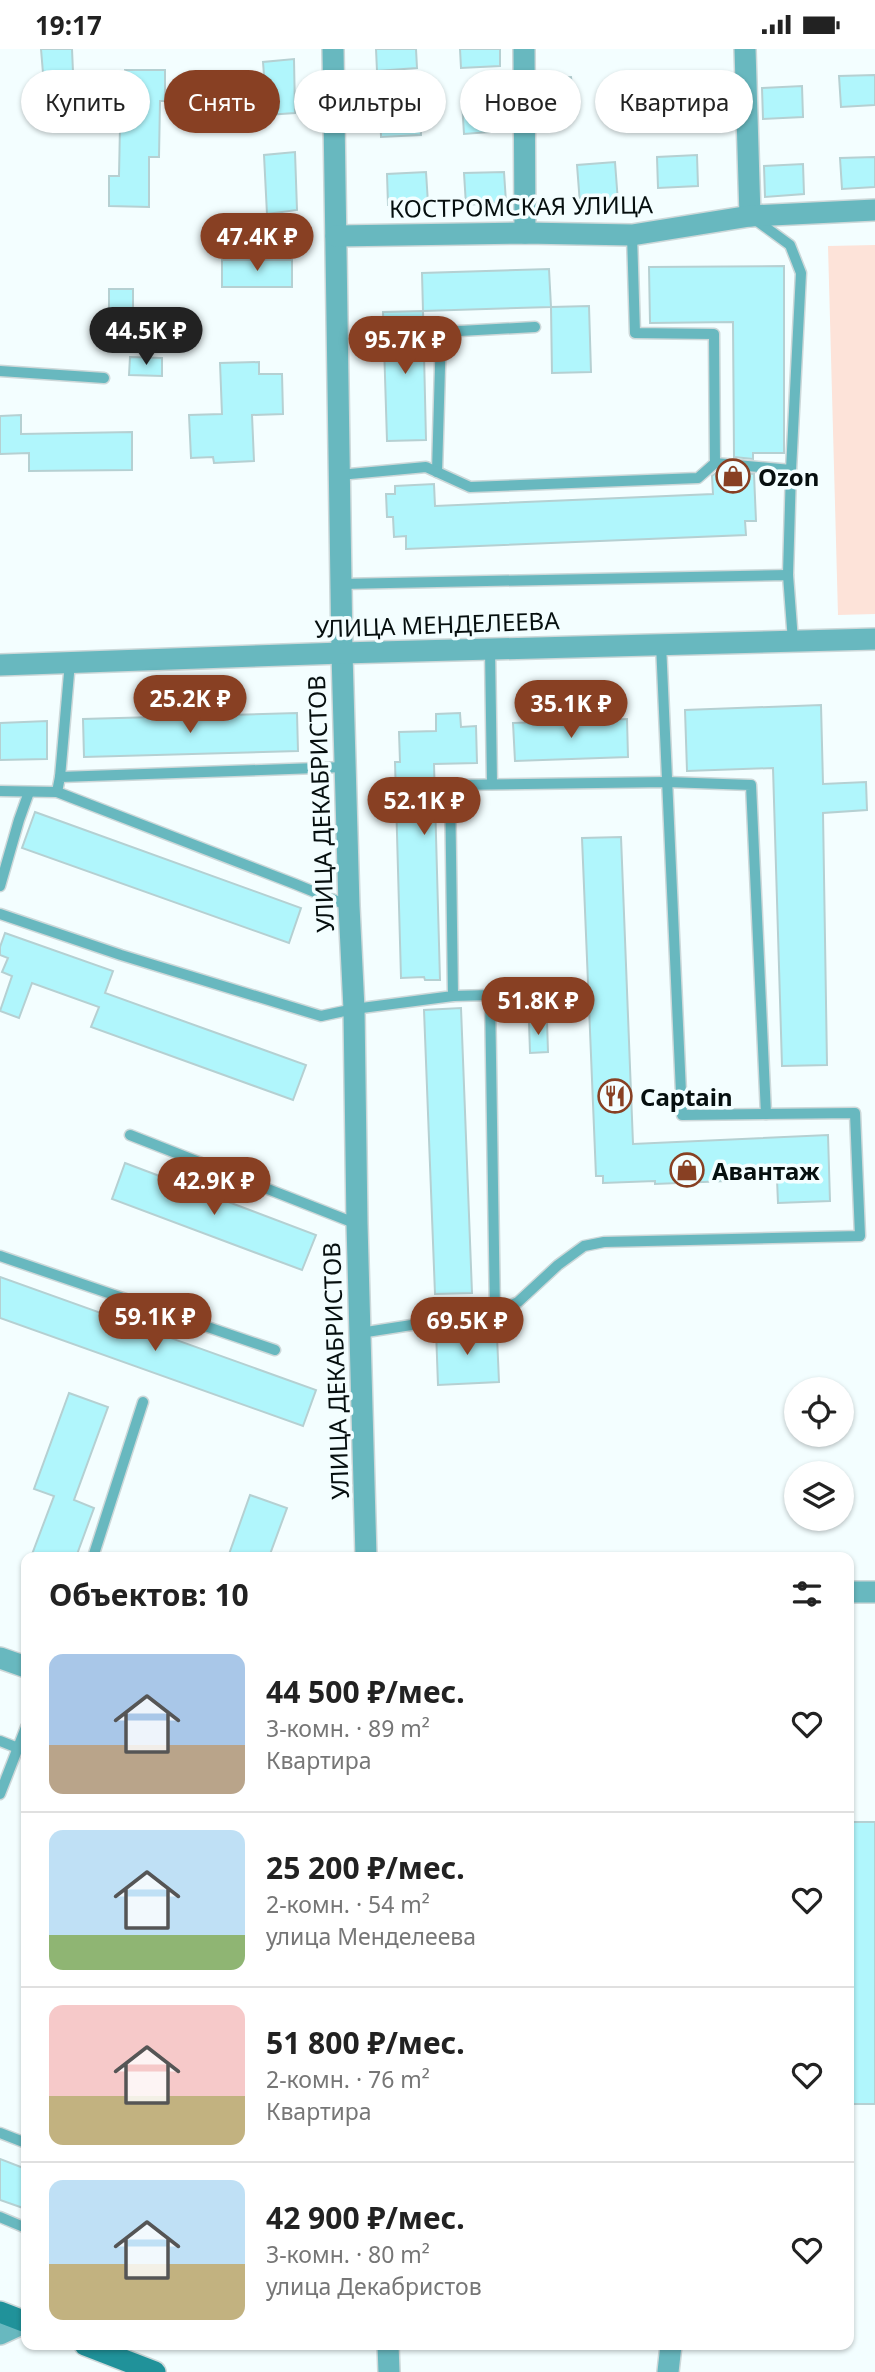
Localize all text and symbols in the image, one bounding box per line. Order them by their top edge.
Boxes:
text: 19:17 [35,7,102,43]
chip: Купить [21,70,150,133]
chip: Снять [164,70,280,133]
chip: Фильтры [294,70,446,133]
chip: Новое [460,70,581,133]
chip: Квартира [595,70,753,133]
street label: КОСТРОМСКАЯ УЛИЦА [389,187,654,225]
pin: 47.4K ₽ [192,213,322,273]
text: 47.4K ₽ [217,220,297,252]
pin: 44.5K ₽ [81,307,211,367]
text: 44.5K ₽ [106,314,186,346]
pin: 95.7K ₽ [340,317,470,376]
text: 95.7K ₽ [365,323,445,355]
shop icon: Ozon [714,457,752,495]
place label: Ozon [758,460,819,493]
street label: УЛИЦА МЕНДЕЛЕЕВА [314,603,561,645]
pin: 25.2K ₽ [125,675,255,735]
street label: УЛИЦА ДЕКАБРИСТОВ [299,675,341,933]
pin: 35.1K ₽ [506,681,636,740]
text: 25.2K ₽ [150,682,230,714]
text: 35.1K ₽ [531,687,611,719]
pin: 52.1K ₽ [359,777,489,837]
text: 52.1K ₽ [384,784,464,816]
pin: 51.8K ₽ [473,977,603,1037]
text: 51.8K ₽ [498,984,578,1016]
restaurant icon: Captain [596,1077,634,1115]
place label: Captain [640,1080,733,1113]
shop icon: Авантаж [668,1151,706,1189]
place label: Авантаж [712,1154,820,1187]
pin: 42.9K ₽ [149,1157,279,1217]
text: 42.9K ₽ [174,1164,254,1196]
street label: УЛИЦА ДЕКАБРИСТОВ [314,1242,356,1500]
pin: 59.1K ₽ [90,1293,220,1353]
pin: 69.5K ₽ [402,1297,532,1357]
text: 59.1K ₽ [115,1300,195,1332]
text: 69.5K ₽ [427,1304,507,1336]
map controls [784,1377,854,1531]
button: locate [784,1377,854,1447]
button: layers [784,1461,854,1531]
text: Объектов: 10 [49,1574,249,1615]
icon: filters [788,1575,826,1613]
text: 44 500 ₽/мес. [266,1671,465,1712]
icon: home [105,1682,189,1766]
icon: heart [788,1705,826,1743]
text: 3-комн. · 89 m² [266,1712,430,1744]
text: Квартира [266,1744,372,1776]
text: 25 200 ₽/мес. [266,1847,465,1888]
icon: home [105,1858,189,1942]
icon: heart [788,1881,826,1919]
text: 2-комн. · 54 m² [266,1888,430,1920]
text: улица Менделеева [266,1920,476,1952]
text: 51 800 ₽/мес. [266,2022,465,2063]
icon: home [105,2033,189,2117]
icon: heart [788,2056,826,2094]
text: 2-комн. · 76 m² [266,2063,430,2095]
text: Квартира [266,2095,372,2127]
text: 42 900 ₽/мес. [266,2197,465,2238]
icon: home [105,2208,189,2292]
icon: heart [788,2231,826,2269]
text: 3-комн. · 80 m² [266,2238,430,2270]
text: улица Декабристов [266,2270,482,2302]

